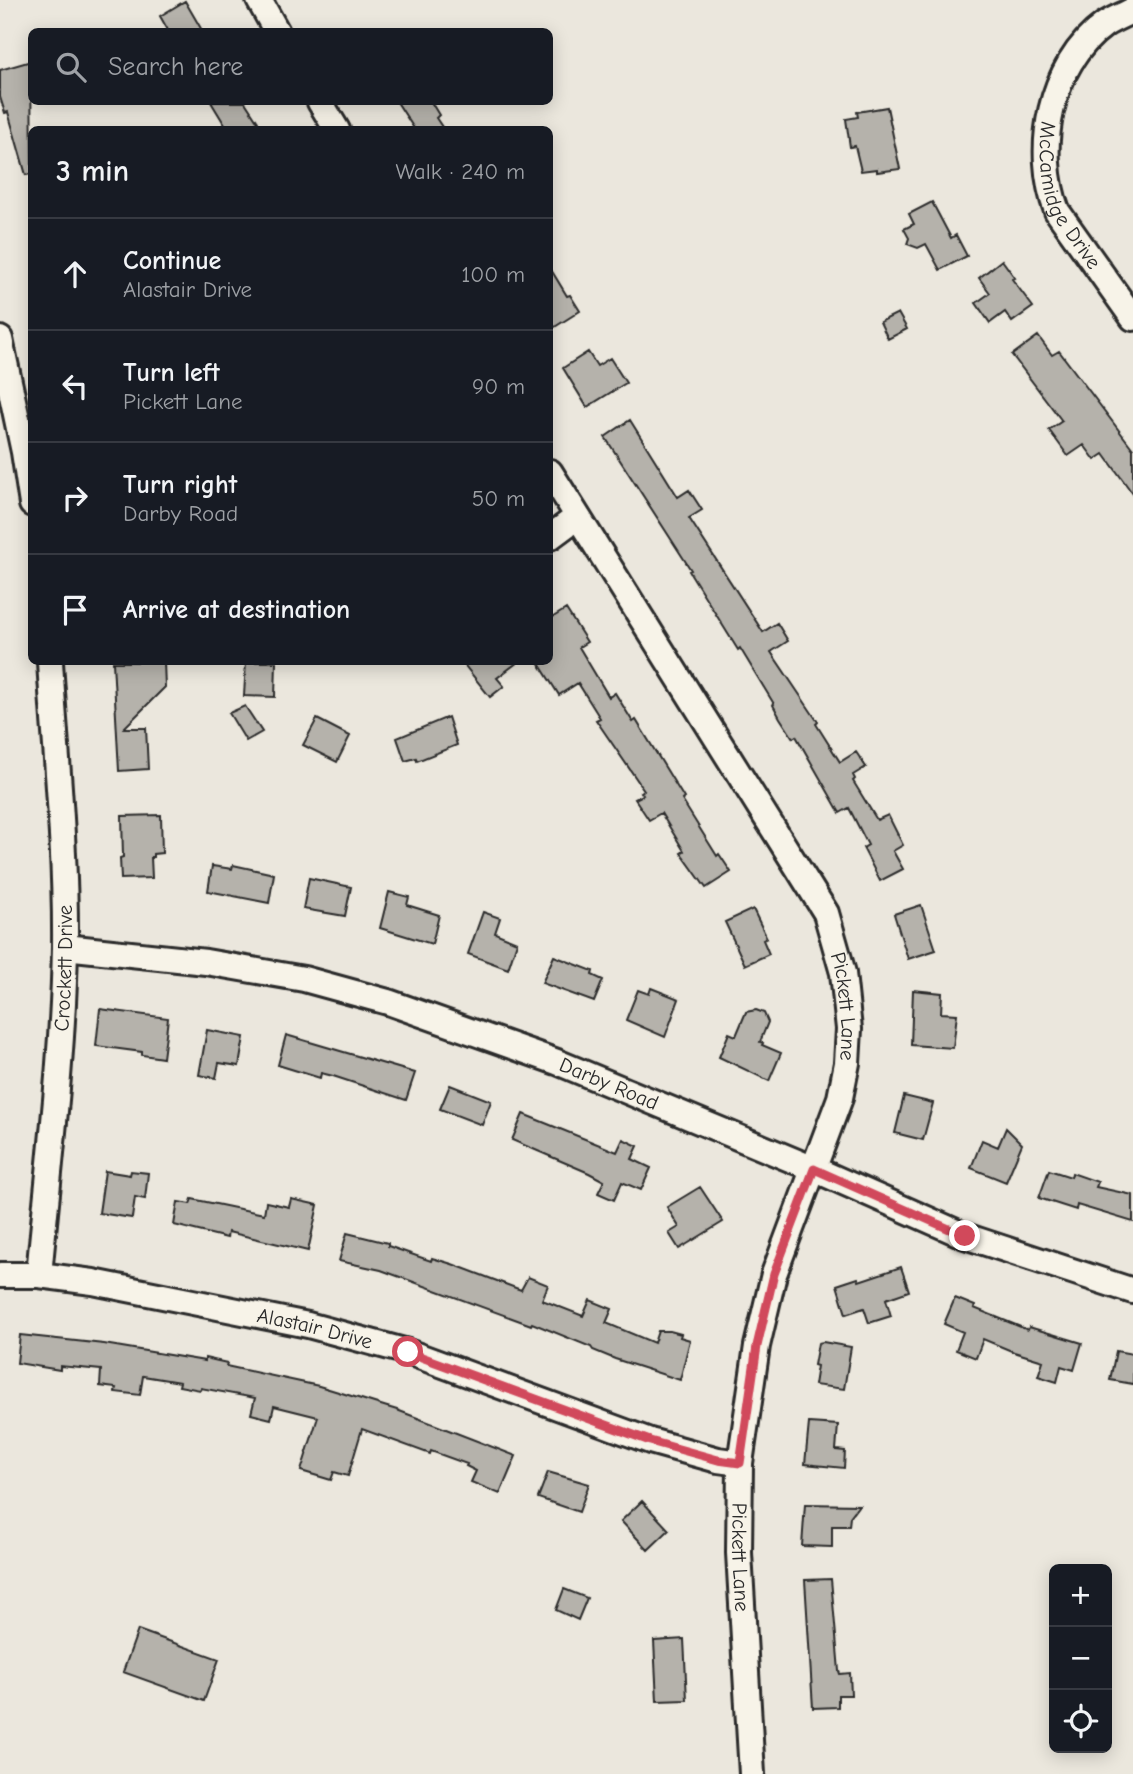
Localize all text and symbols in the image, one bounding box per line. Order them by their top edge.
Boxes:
search box [28,28,553,105]
icon: search [52,48,90,86]
text: Search here [108,52,243,82]
street label: McCamidge Drive [1035,120,1106,273]
text: 3 min [56,154,129,189]
text: Walk · 240 m [395,158,525,185]
text: Continue [123,246,221,276]
icon: ahead [56,255,94,293]
text: 100 m [461,261,525,288]
text: Alastair Drive [123,276,252,303]
text: Turn left [123,358,220,388]
icon: left [56,367,94,405]
text: 90 m [472,373,525,400]
text: Pickett Lane [123,388,242,415]
text: Turn right [123,470,237,500]
icon: right [56,479,94,517]
text: 50 m [472,485,525,512]
text: Darby Road [123,500,238,527]
icon: arrive [56,591,94,629]
text: Arrive at destination [123,595,350,625]
street label: Crockett Drive [49,905,77,1032]
street label: Pickett Lane [826,949,861,1061]
street label: Darby Road [556,1052,662,1115]
route end [949,1220,980,1251]
street label: Alastair Drive [255,1303,375,1354]
route start [392,1336,423,1367]
street label: Pickett Lane [727,1502,754,1612]
map controls [1049,1564,1112,1753]
button: + [1049,1564,1112,1627]
button: − [1049,1627,1112,1690]
button: locate [1049,1690,1112,1753]

